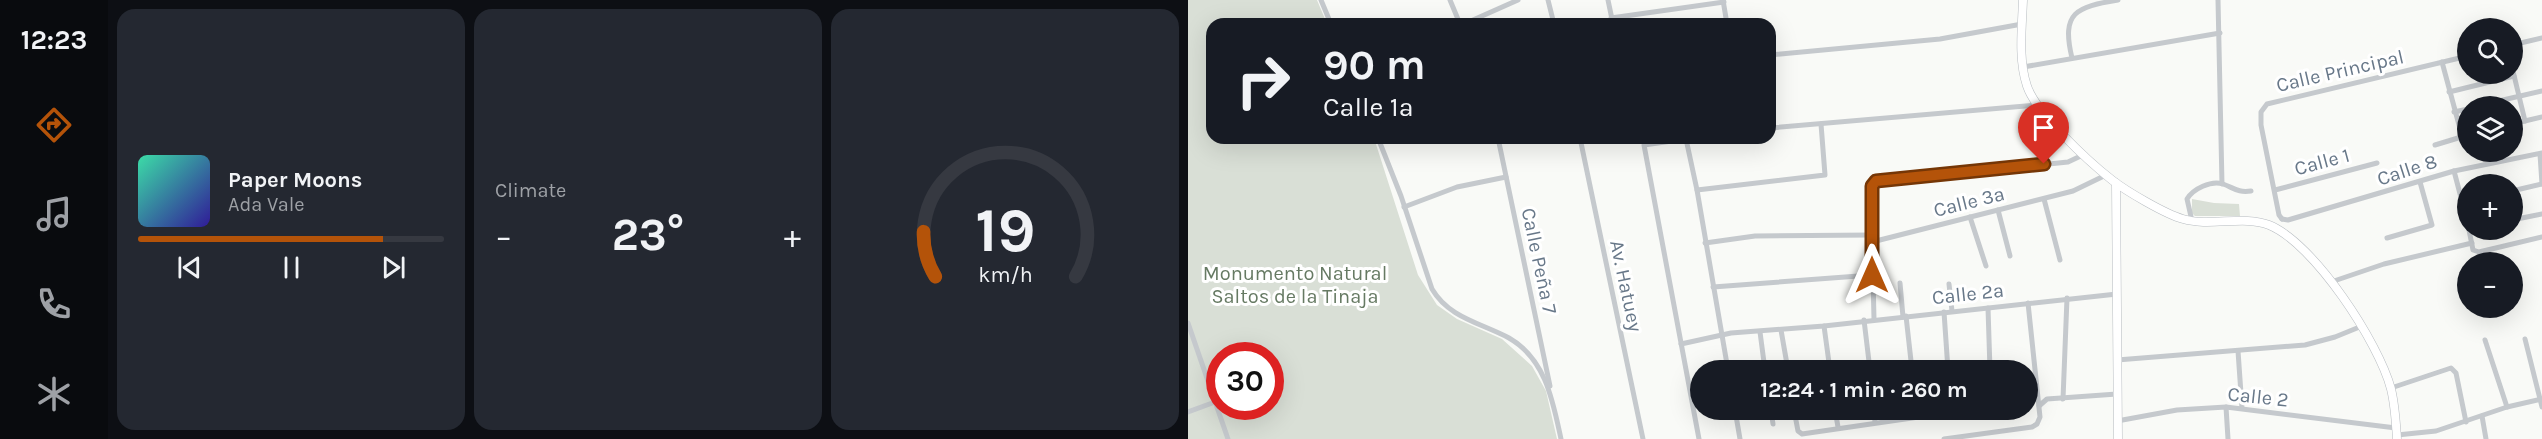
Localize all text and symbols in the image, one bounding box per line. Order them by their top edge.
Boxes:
map controls [2457,18,2523,318]
button: search [2457,18,2523,84]
text: 12:23 [21,24,87,56]
text: 90 m [1323,40,1426,90]
icon: right [1224,42,1302,120]
street label: Calle Principal [2274,45,2406,97]
text: Calle 1a [1323,91,1414,123]
button: layers [2457,96,2523,162]
pin [2018,102,2069,164]
icon: directions [33,104,75,146]
icon: arrive [2027,111,2060,144]
street label: Calle 1 [2292,144,2352,180]
street label: Calle 8 [2374,150,2440,190]
text: Paper Moons [228,167,362,193]
button: + [2457,174,2523,240]
text: Climate [495,179,566,202]
street label: Calle 3a [1931,182,2007,222]
icon: music [33,193,75,235]
text: Ada Vale [228,193,305,216]
text: 19 [975,194,1035,267]
street label: Calle Peña 7 [1517,206,1562,317]
text: 23° [612,209,684,261]
text: − [495,217,512,255]
text: + [784,217,801,255]
street label: Av. Hatuey [1605,238,1647,334]
position arrow [1840,243,1904,307]
icon: previous [173,251,206,284]
icon: pause [275,251,308,284]
icon: next [377,251,410,284]
button: − [2457,252,2523,318]
text: km/h [978,262,1032,287]
park label: Monumento Natural Saltos de la Tinaja [1203,262,1387,308]
street label: Calle 2a [1931,279,2005,309]
icon: phone [33,283,75,325]
speed limit sign: 30 [1206,342,1284,420]
icon: climate [33,373,75,415]
text: 12:24 · 1 min · 260 m [1760,377,1968,403]
street label: Calle 2 [2226,382,2290,412]

